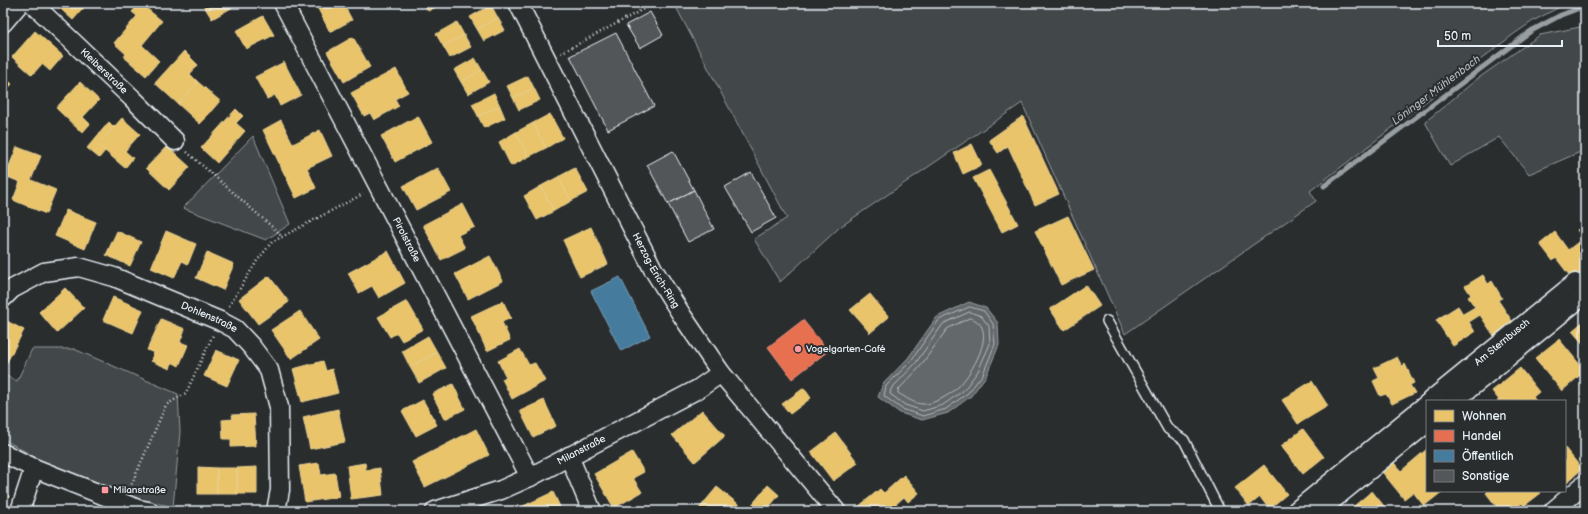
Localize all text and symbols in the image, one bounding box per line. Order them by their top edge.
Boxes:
scale bar [1438,22,1562,48]
text: 50 m [1444,29,1471,44]
street label: Kleiberstraße [78,46,130,97]
water label: Löninger Mühlenbach [1389,52,1483,128]
street label: Pirolstraße [390,215,423,264]
street label: Herzog-Erich-Ring [630,231,682,311]
street label: Dohlenstraße [179,299,240,335]
street label: Am Sternbusch [1472,316,1533,368]
place label: Vogelgarten-Café [806,343,886,355]
marker: Vogelgarten-Café [793,344,803,354]
legend [1426,400,1566,492]
text: Wohnen [1462,409,1507,424]
text: Handel [1462,429,1501,444]
street label: Milanstraße [555,432,608,468]
text: Öffentlich [1462,448,1514,464]
text: Sonstige [1462,469,1509,484]
place label: Milanstraße [113,484,166,496]
marker: Milanstraße [100,485,110,495]

